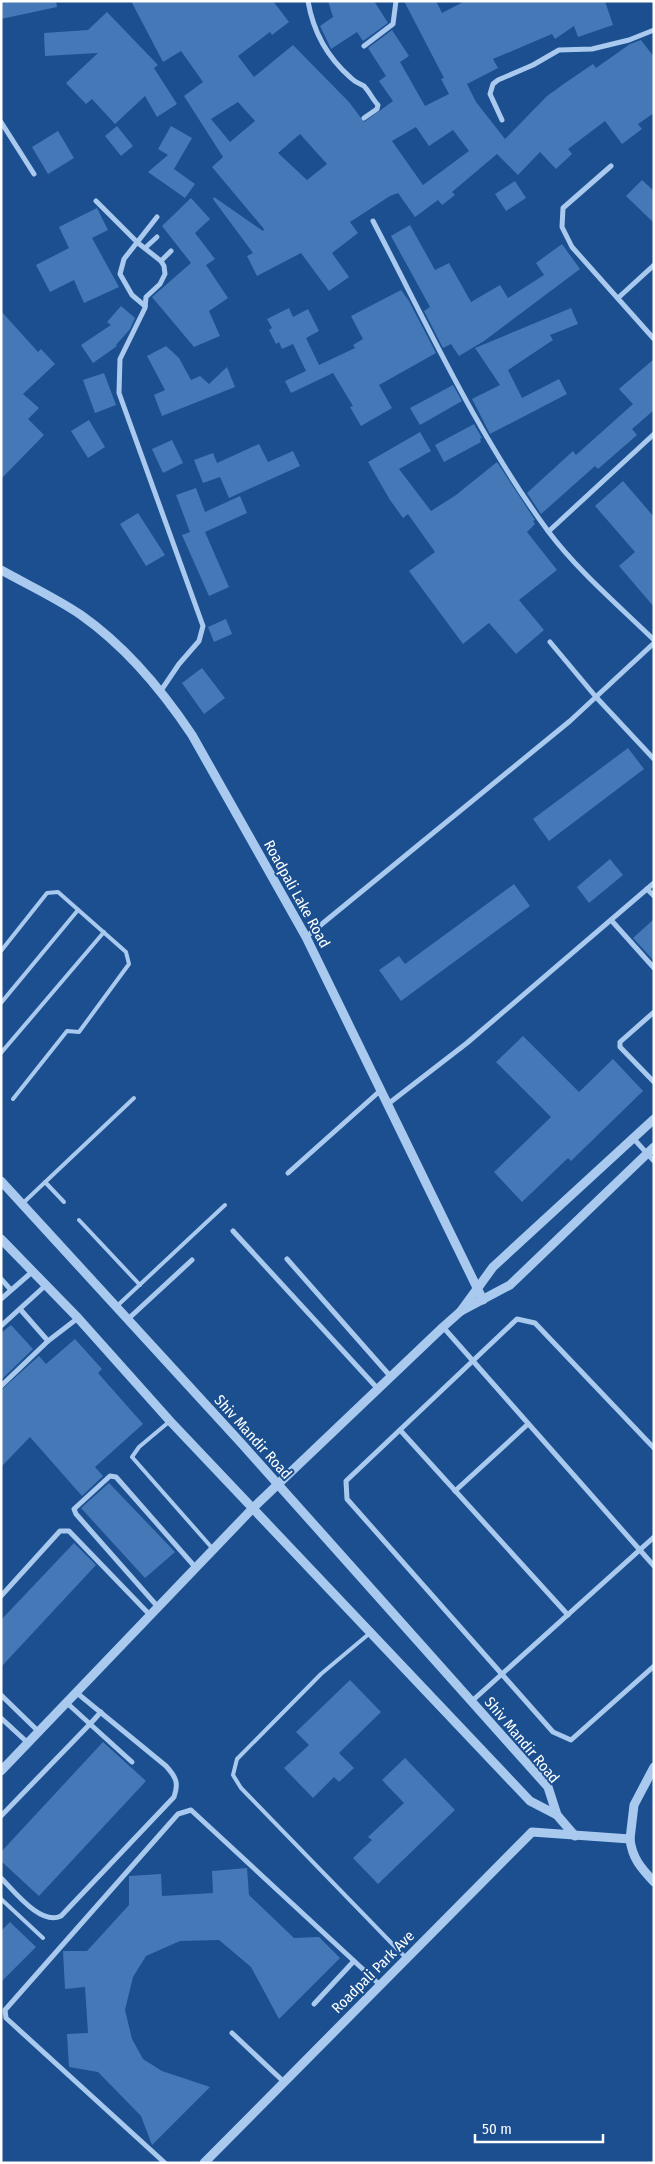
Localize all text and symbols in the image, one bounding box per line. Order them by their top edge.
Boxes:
street label: Roadpali Lake Road [260,837,334,951]
street label: Shiv Mandir Road [211,1391,295,1483]
street label: Shiv Mandir Road [481,1693,563,1787]
street label: Roadpali Park Ave [328,1927,418,2017]
scale bar [475,2112,602,2144]
text: 50 m [482,2120,512,2138]

